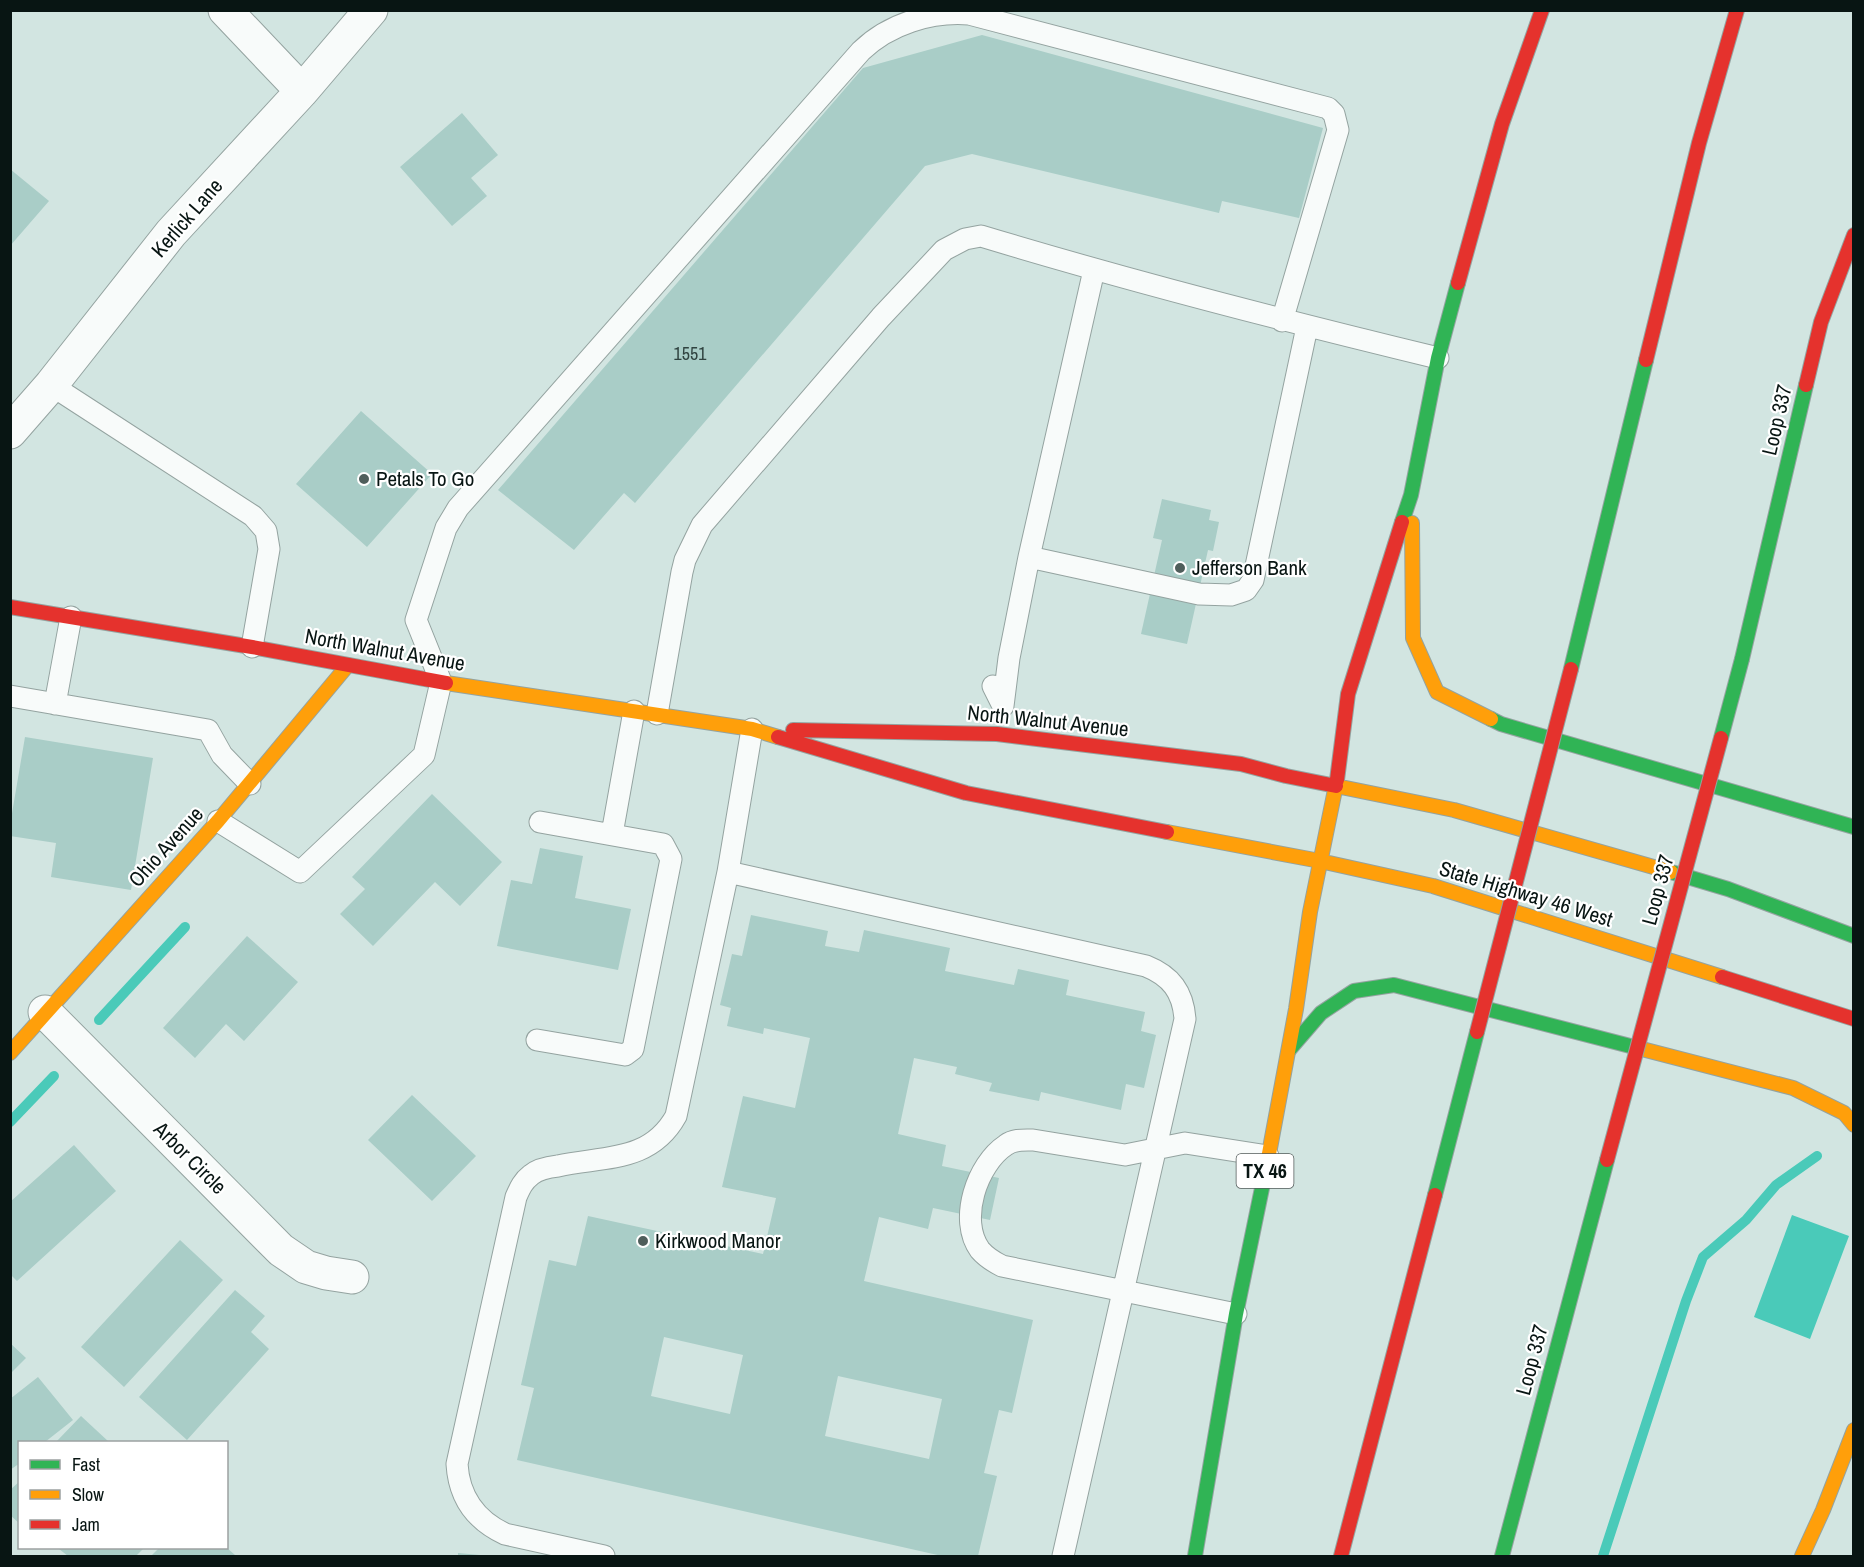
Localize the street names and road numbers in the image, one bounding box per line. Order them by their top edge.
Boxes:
street label: Kerlick Lane [144,172,229,263]
street label: Loop 337 [1754,382,1799,458]
street label: North Walnut Avenue [303,621,467,678]
street label: North Walnut Avenue [966,698,1130,743]
street label: Ohio Avenue [122,800,210,893]
street label: Loop 337 [1634,851,1681,928]
street label: State Highway 46 West [1436,853,1616,934]
street label: Arbor Circle [147,1114,233,1200]
road number: TX 46 [1236,1154,1294,1188]
street label: Loop 337 [1508,1321,1555,1398]

